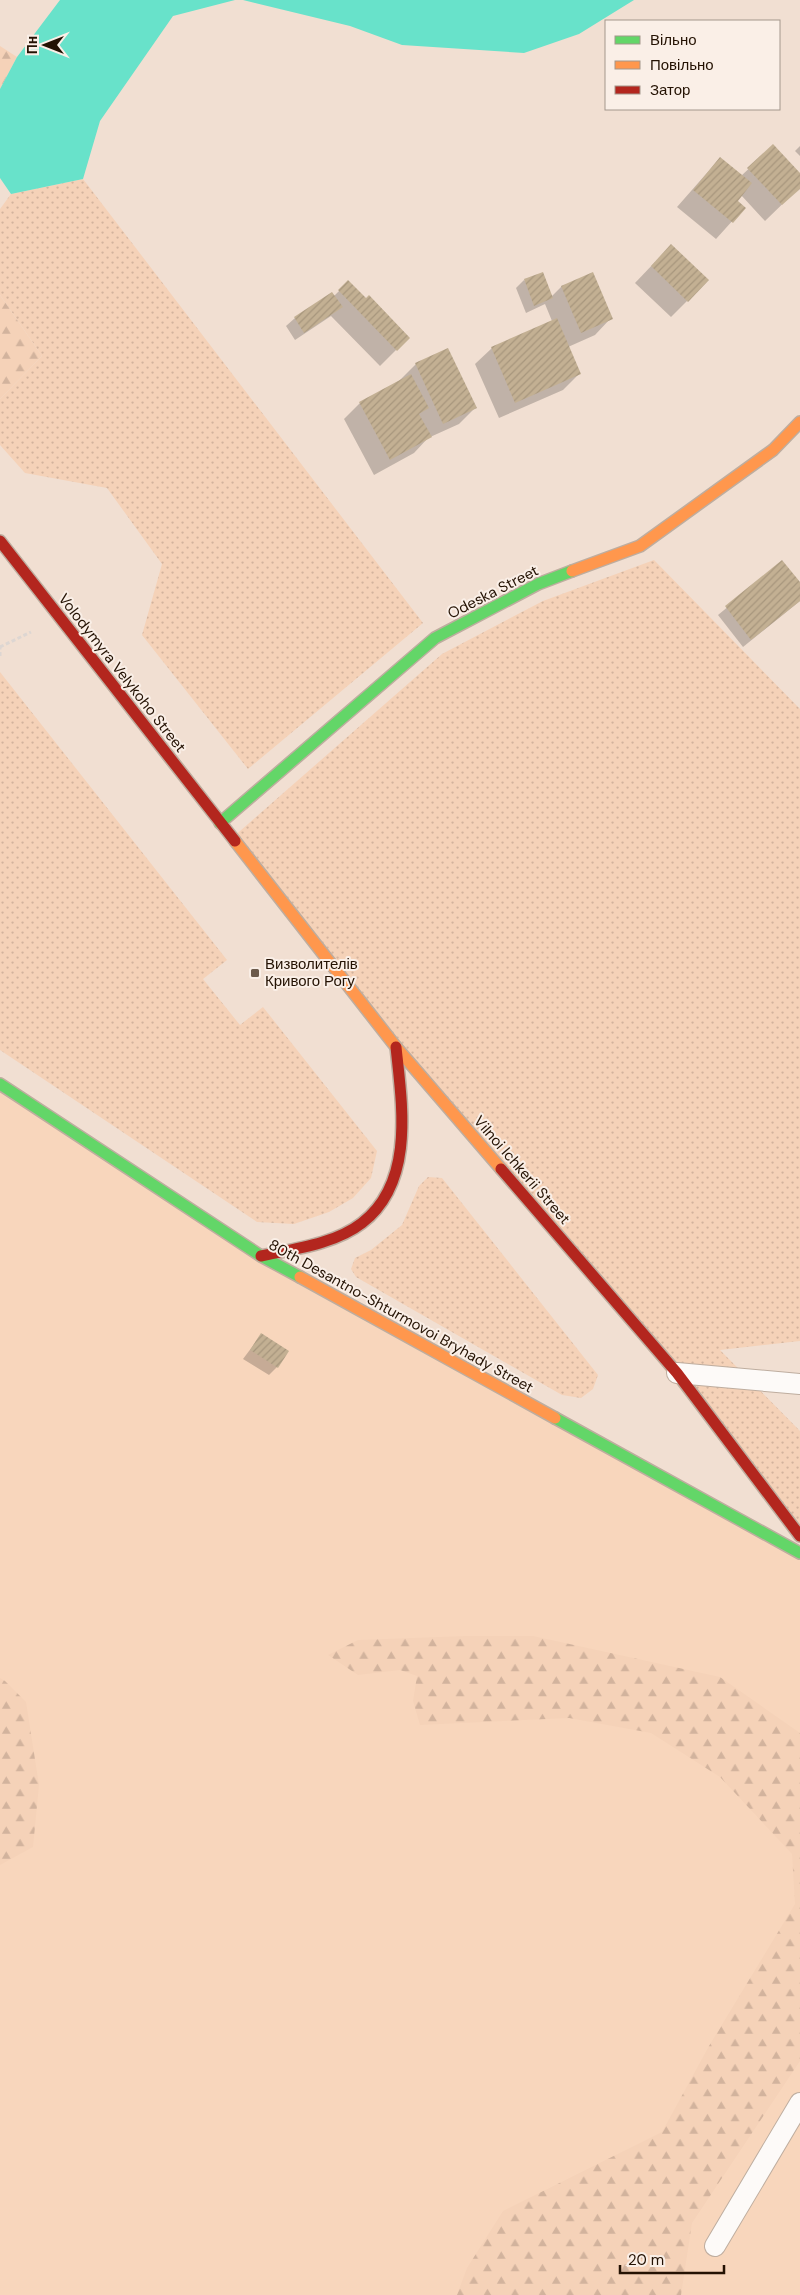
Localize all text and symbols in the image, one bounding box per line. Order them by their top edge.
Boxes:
north arrow [20,20,70,70]
legend [605,20,780,110]
text: Вільно [650,30,697,50]
text: Пн [23,36,41,54]
text: Повільно [650,55,714,75]
text: Затор [650,80,690,100]
street label: Odeska Street [444,561,542,623]
street label: Volodymyra Velykoho Street [54,589,190,757]
place label: Визволителів Кривого Рогу [265,954,358,991]
marker: Визволителів Кривого Рогу [249,967,261,979]
street label: Vilnoi Ichkerii Street [469,1112,575,1229]
street label: 80th Desantno-Shturmovoi Bryhady Street [265,1235,537,1397]
scale bar [620,2242,724,2274]
text: 20 m [628,2250,664,2270]

